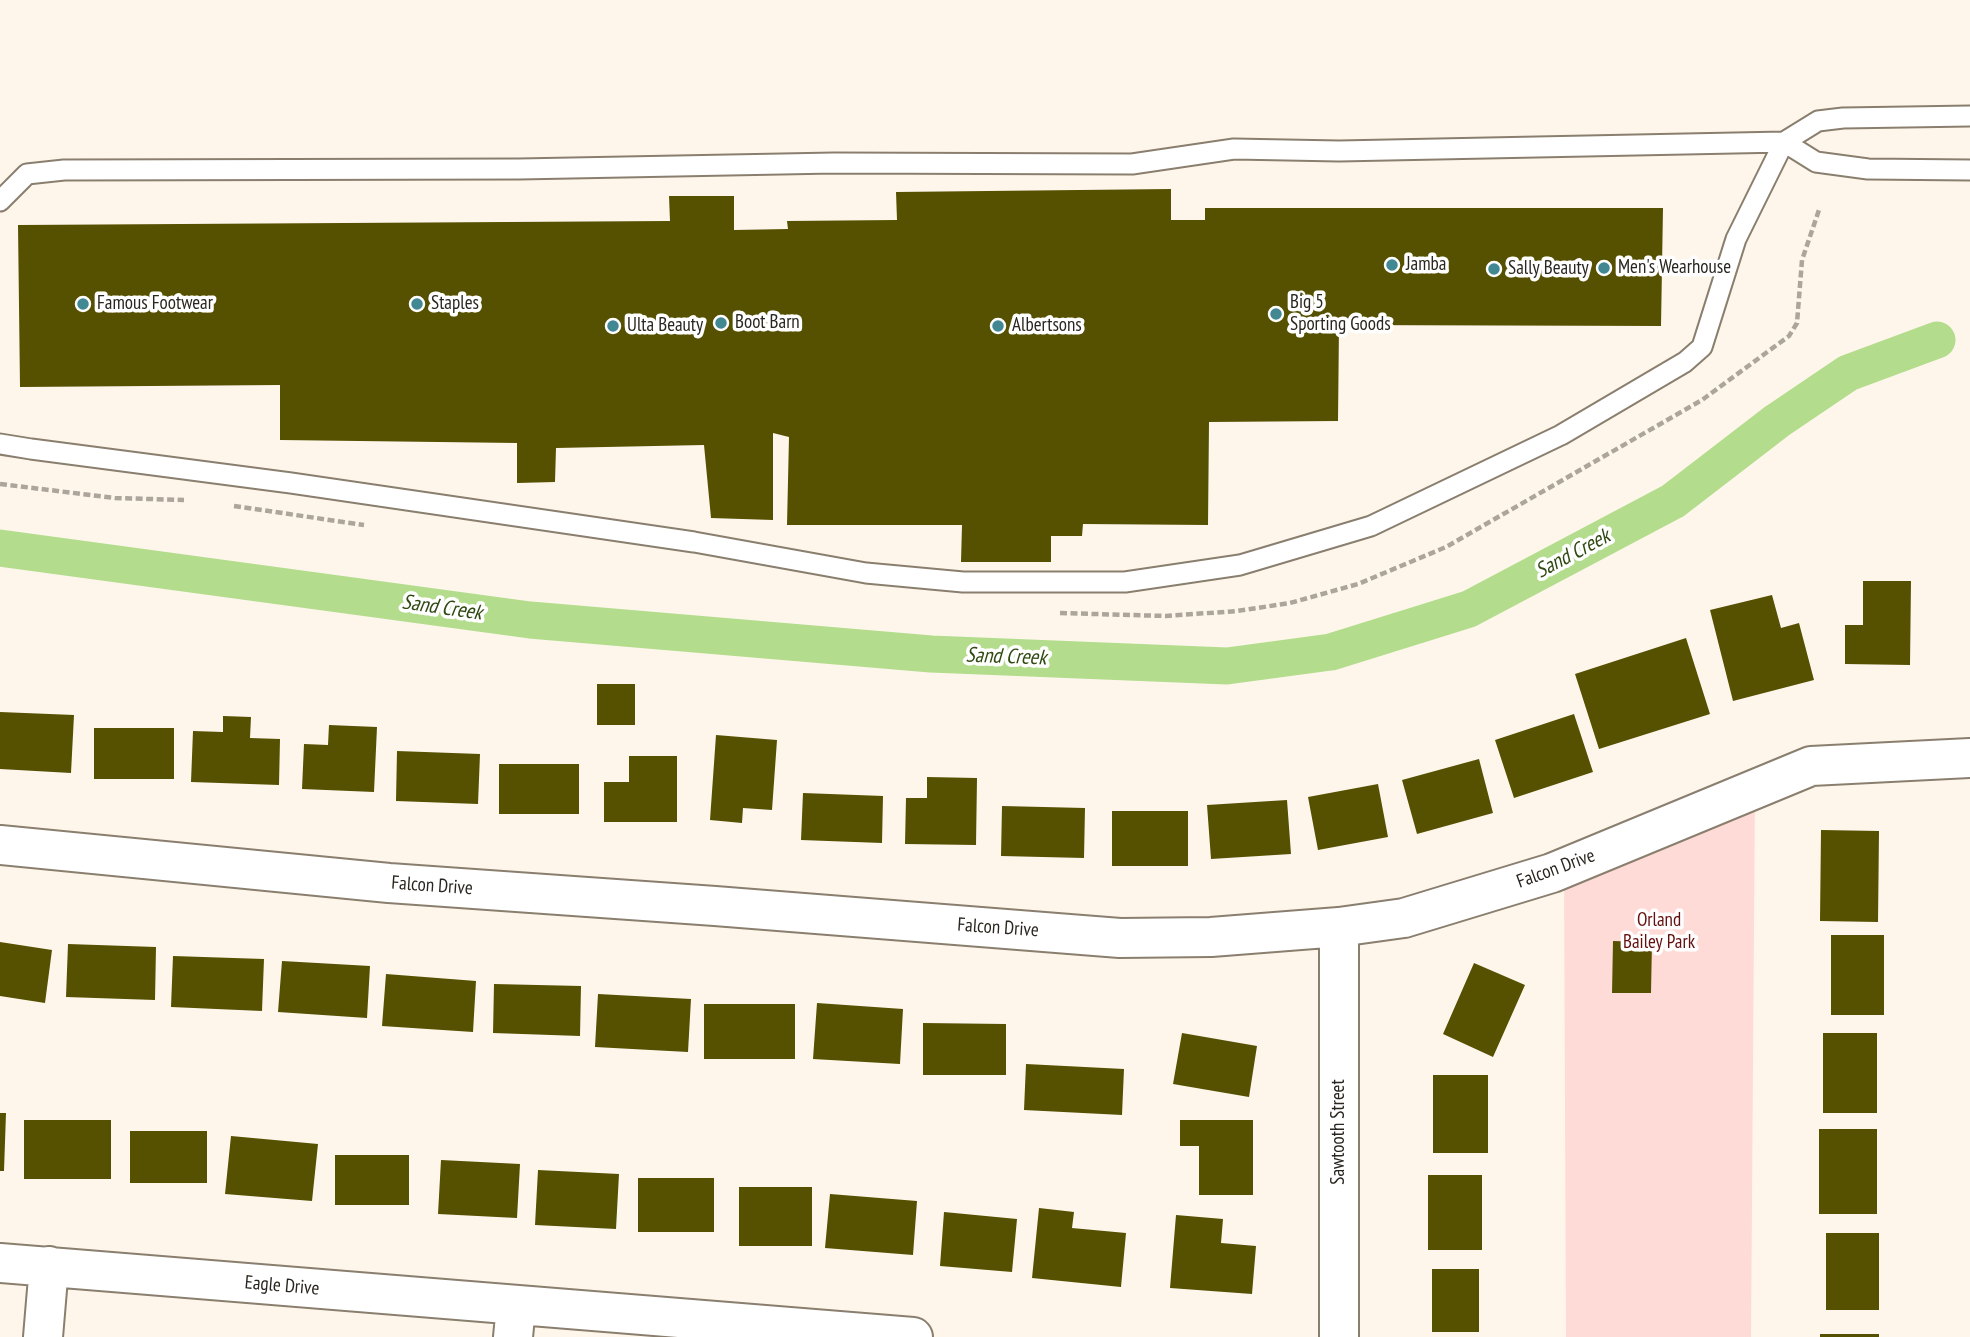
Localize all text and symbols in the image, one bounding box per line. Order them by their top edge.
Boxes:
place label: Jamba [1406,254,1446,276]
marker: Jamba [1384,257,1400,273]
place label: Men's Wearhouse [1618,257,1731,279]
place label: Sally Beauty [1508,258,1589,280]
marker: Men's Wearhouse [1596,260,1612,276]
marker: Sally Beauty [1486,261,1502,277]
place label: Big 5 Sporting Goods [1290,292,1391,336]
place label: Famous Footwear [97,293,213,315]
place label: Staples [431,293,479,315]
marker: Famous Footwear [75,296,91,312]
marker: Staples [409,296,425,312]
marker: Big 5 Sporting Goods [1268,306,1284,322]
place label: Boot Barn [735,312,800,334]
place label: Ulta Beauty [627,315,703,337]
marker: Boot Barn [713,315,729,331]
place label: Albertsons [1012,315,1082,337]
marker: Ulta Beauty [605,318,621,334]
marker: Albertsons [990,318,1006,334]
water label: Sand Creek [1532,524,1614,584]
water label: Sand Creek [400,590,484,626]
water label: Sand Creek [965,643,1047,671]
street label: Falcon Drive [1514,844,1598,894]
street label: Falcon Drive [391,872,473,900]
park label: Orland Bailey Park [1623,910,1695,954]
street label: Falcon Drive [957,914,1039,942]
street label: Sawtooth Street [1328,1079,1350,1185]
street label: Eagle Drive [244,1271,320,1301]

